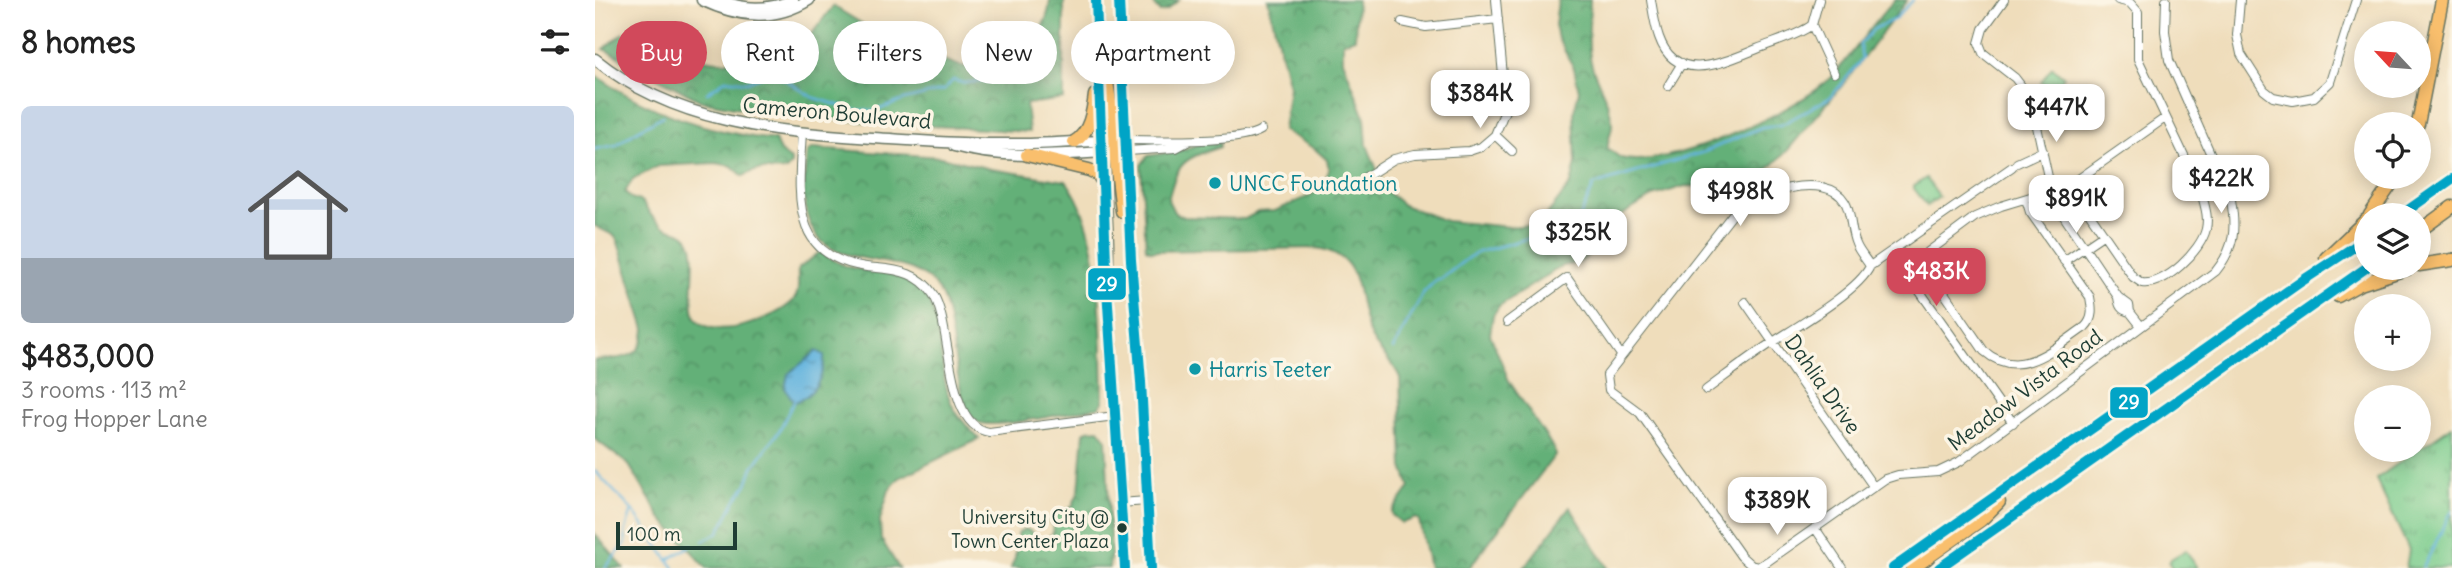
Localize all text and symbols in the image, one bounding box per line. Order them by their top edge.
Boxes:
chip: Buy [616,21,707,84]
chip: Rent [721,21,819,84]
chip: Filters [833,21,947,84]
chip: New [961,21,1057,84]
chip: Apartment [1071,21,1235,84]
north arrow [2354,21,2431,98]
map controls [2354,21,2431,462]
text: 8 homes [21,23,136,61]
icon: filters [536,23,574,61]
pin: $384K [1431,71,1529,130]
text: $384K [1447,78,1513,107]
pin: $447K [2007,85,2105,144]
street label: Cameron Boulevard [742,91,932,135]
text: $447K [2024,92,2088,121]
button: locate [2354,112,2431,189]
icon: home [235,152,361,278]
pin: $422K [2172,156,2270,215]
text: $422K [2188,163,2254,192]
pin: $498K [1691,168,1789,228]
place label: UNCC Foundation [1229,170,1397,197]
marker: UNCC Foundation [1207,175,1223,191]
text: $498K [1707,176,1773,205]
pin: $891K [2027,176,2125,235]
text: $891K [2045,183,2107,212]
button: layers [2354,203,2431,280]
pin: $325K [1529,210,1627,269]
text: $325K [1545,217,1611,246]
pin: $483K [1887,248,1985,308]
text: $483K [1903,256,1969,285]
line badge: 29 [1087,267,1127,301]
text: 29 [1096,272,1118,296]
button: + [2354,294,2431,371]
street label: Meadow Vista Road [1942,323,2108,457]
street label: Dahlia Drive [1779,329,1867,439]
text: $483,000 [21,337,155,375]
place label: Harris Teeter [1209,356,1332,383]
marker: Harris Teeter [1187,361,1203,377]
text: 3 rooms · 113 m² [21,375,187,404]
button: − [2354,385,2431,462]
line badge: 29 [2109,386,2149,419]
text: 29 [2118,390,2140,414]
text: Frog Hopper Lane [21,404,208,433]
pin: $389K [1728,477,1826,537]
text: $389K [1744,485,1810,514]
place label: University City @ Town Center Plaza [951,505,1109,553]
scale bar [616,519,737,551]
marker: University City @ Town Center Plaza [1115,521,1129,535]
text: 100 m [627,522,681,546]

